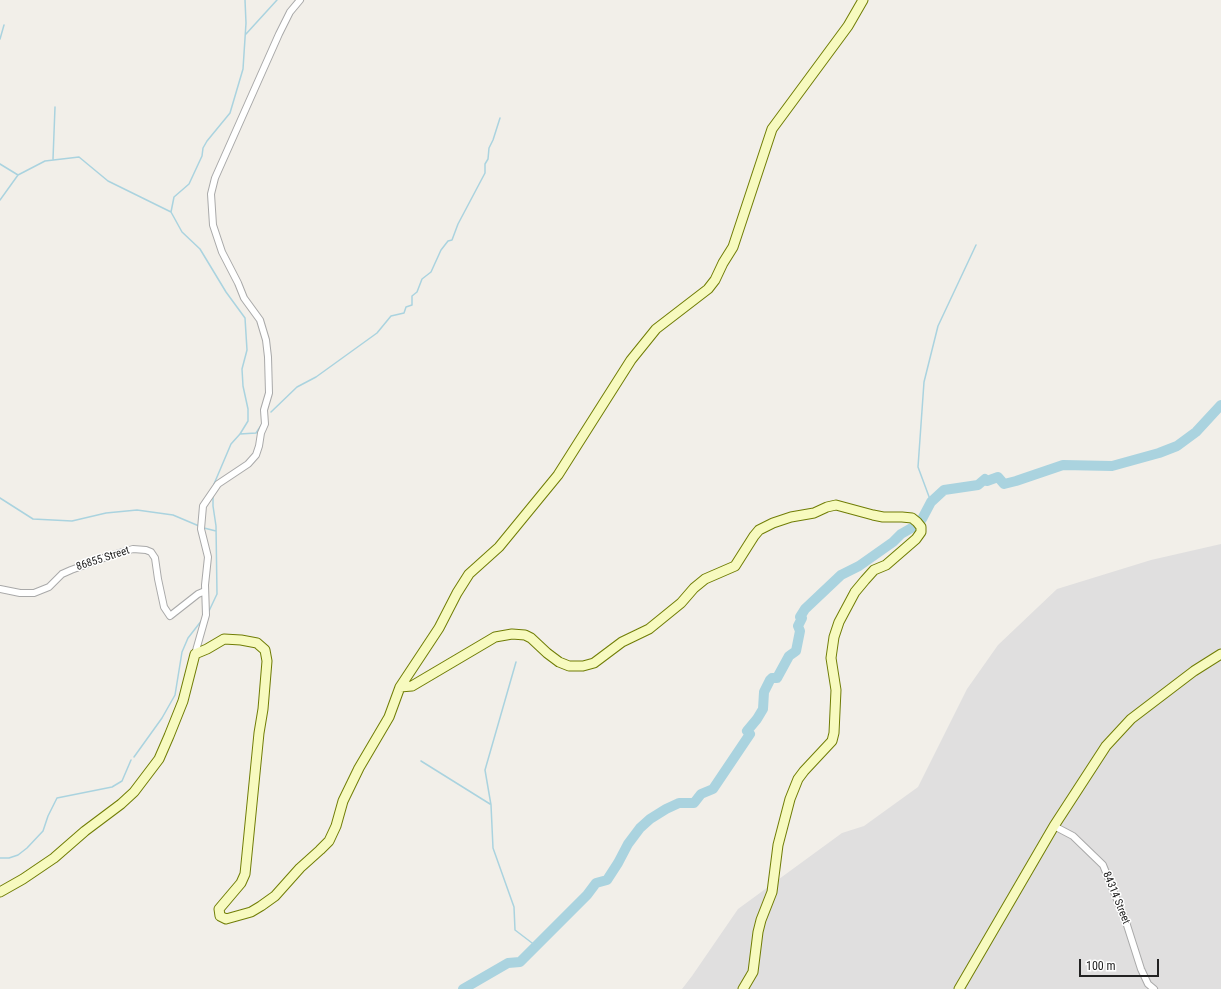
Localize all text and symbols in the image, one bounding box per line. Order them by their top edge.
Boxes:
street label: 86855 Street [75,544,131,574]
street label: 84314 Street [1099,870,1133,926]
scale bar [1081,951,1161,977]
text: 100 m [1086,959,1116,973]

